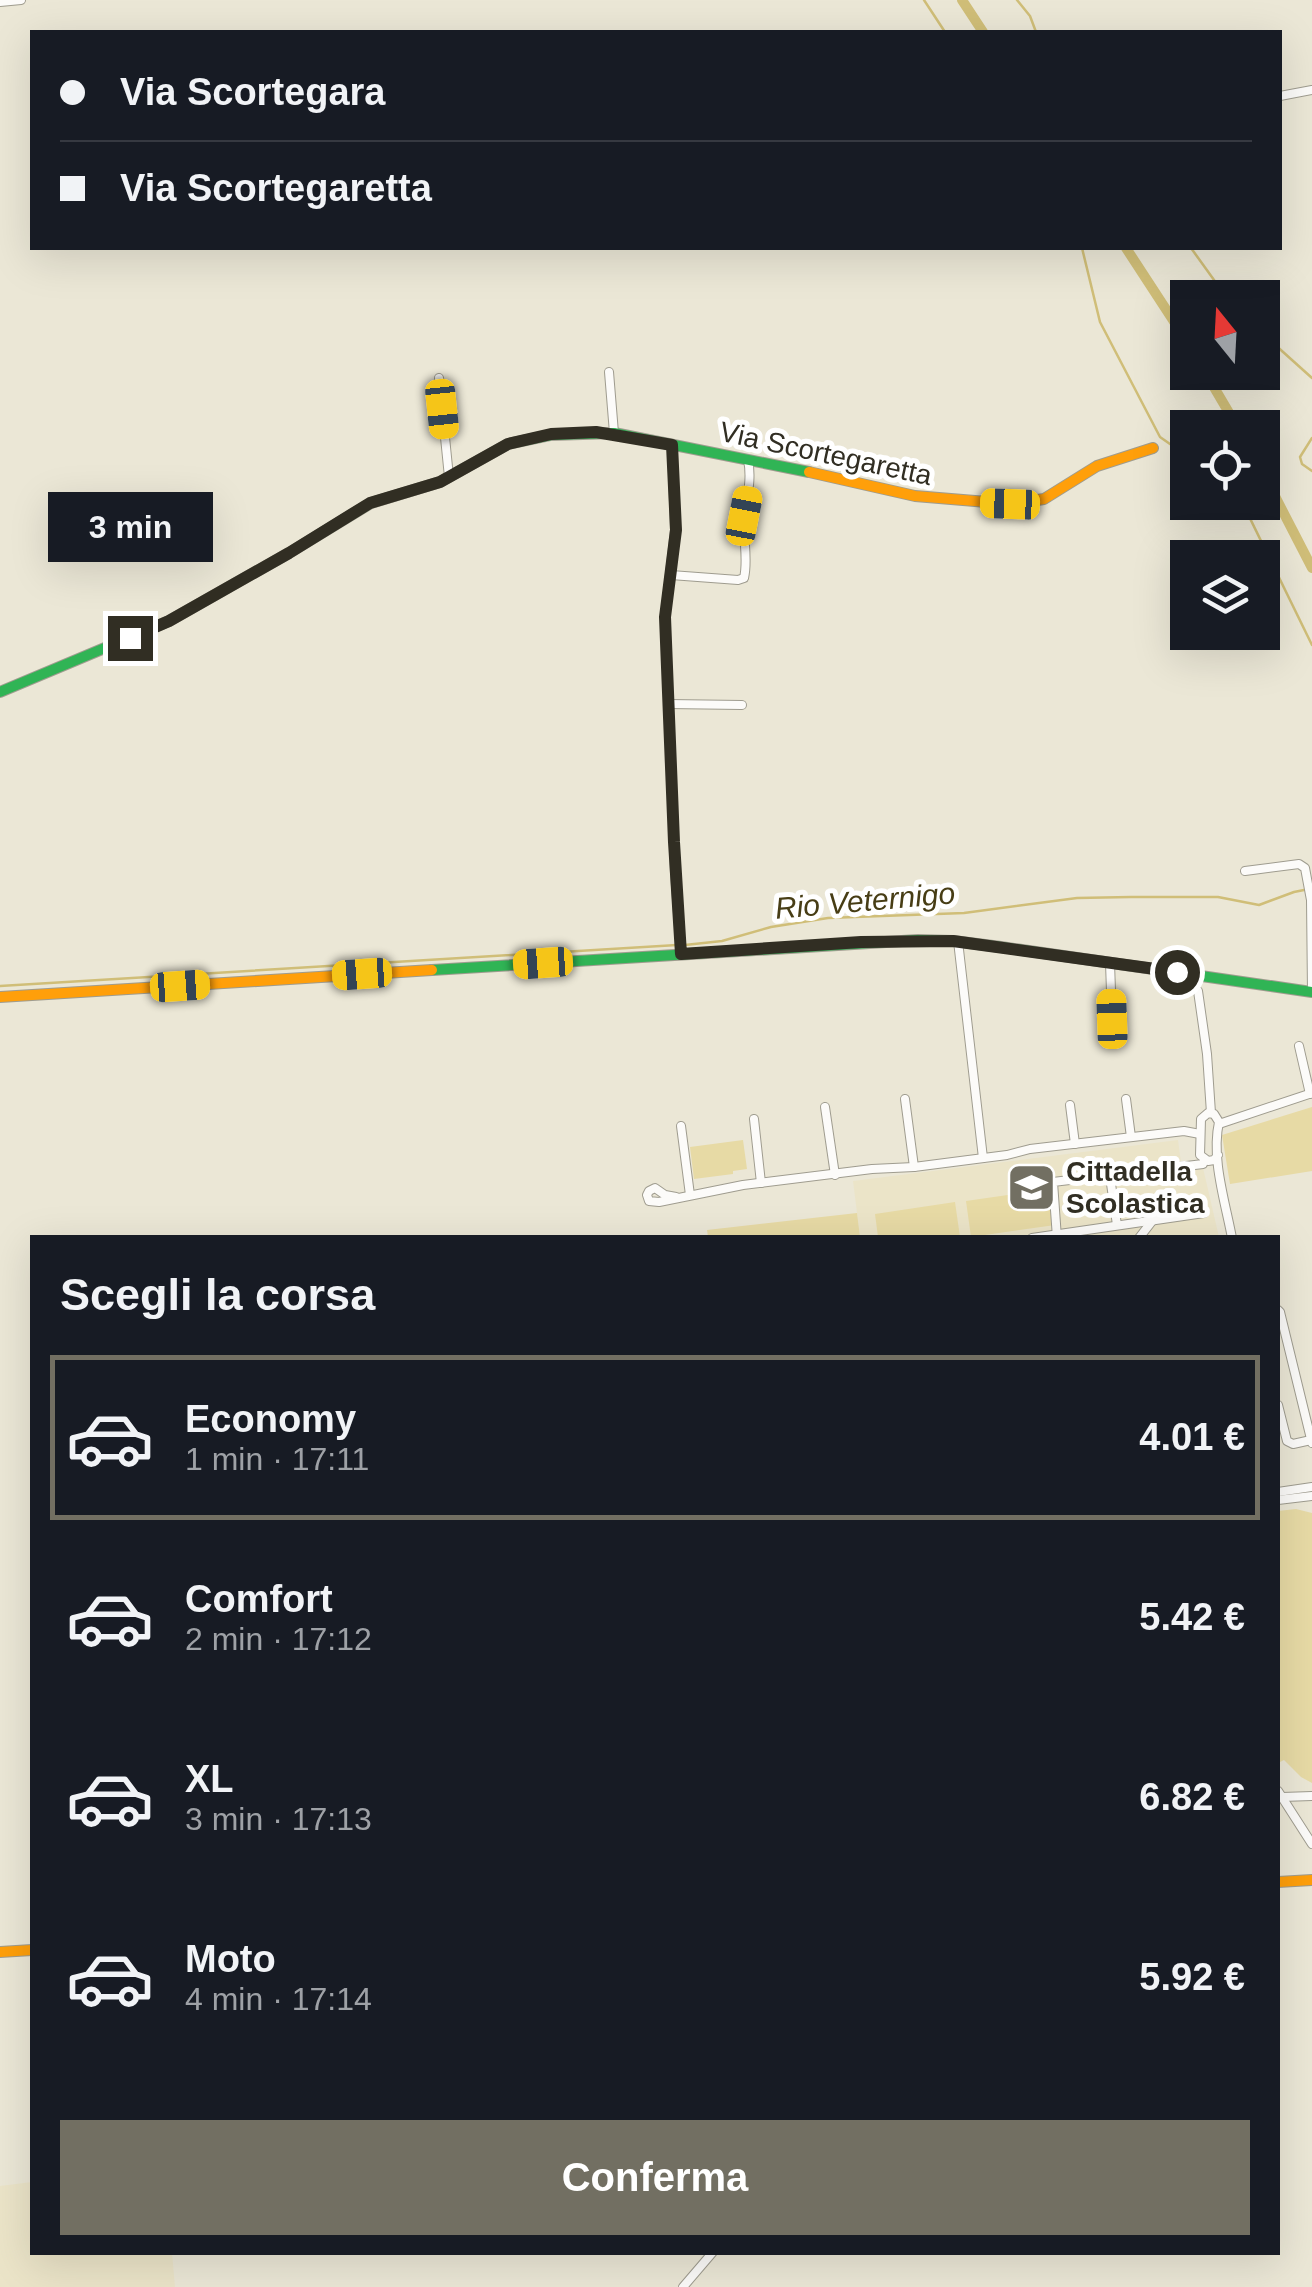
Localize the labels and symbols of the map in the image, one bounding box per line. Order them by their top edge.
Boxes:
north arrow [1170,280,1280,390]
car [424,378,460,440]
street label: Via Scortegaretta [717,416,935,491]
car [724,484,764,548]
car [979,488,1041,520]
callout: 3 min [48,493,212,563]
route end [108,616,153,661]
water label: Rio Veternigo [774,876,956,925]
car [512,946,574,980]
route start [1155,950,1200,995]
car [331,957,393,991]
car [149,969,211,1003]
car [1096,988,1128,1050]
place label: Cittadella Scolastica [1066,1156,1205,1219]
school or university icon: Cittadella Scolastica [1005,1161,1057,1213]

